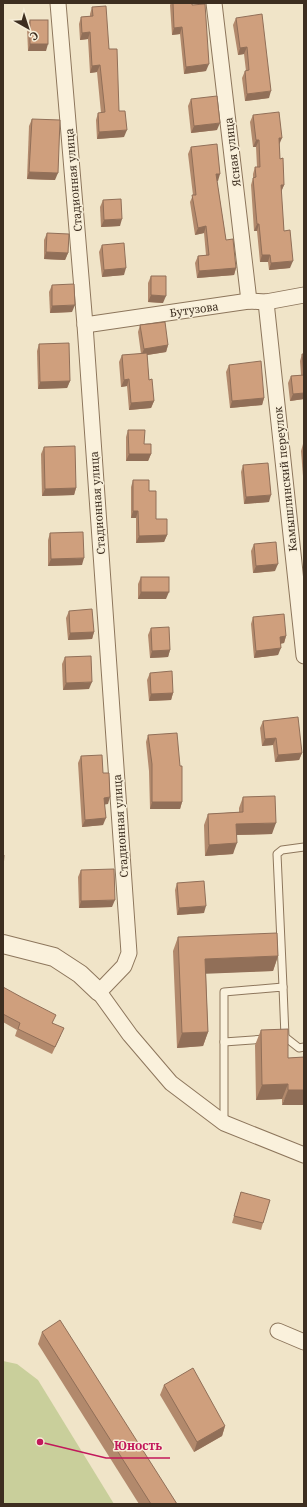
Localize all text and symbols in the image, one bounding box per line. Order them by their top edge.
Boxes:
north arrow [8,8,48,48]
text: С [27,28,42,44]
street label: Ясная улица [220,117,244,188]
street label: Стадионная улица [61,128,85,232]
street label: Бутузова [169,298,219,320]
street label: Камышлинский переулок [270,405,300,552]
street label: Стадионная улица [86,451,108,555]
street label: Стадионная улица [109,774,131,878]
callout: Юность [106,1434,170,1458]
text: Юность [114,1437,162,1454]

